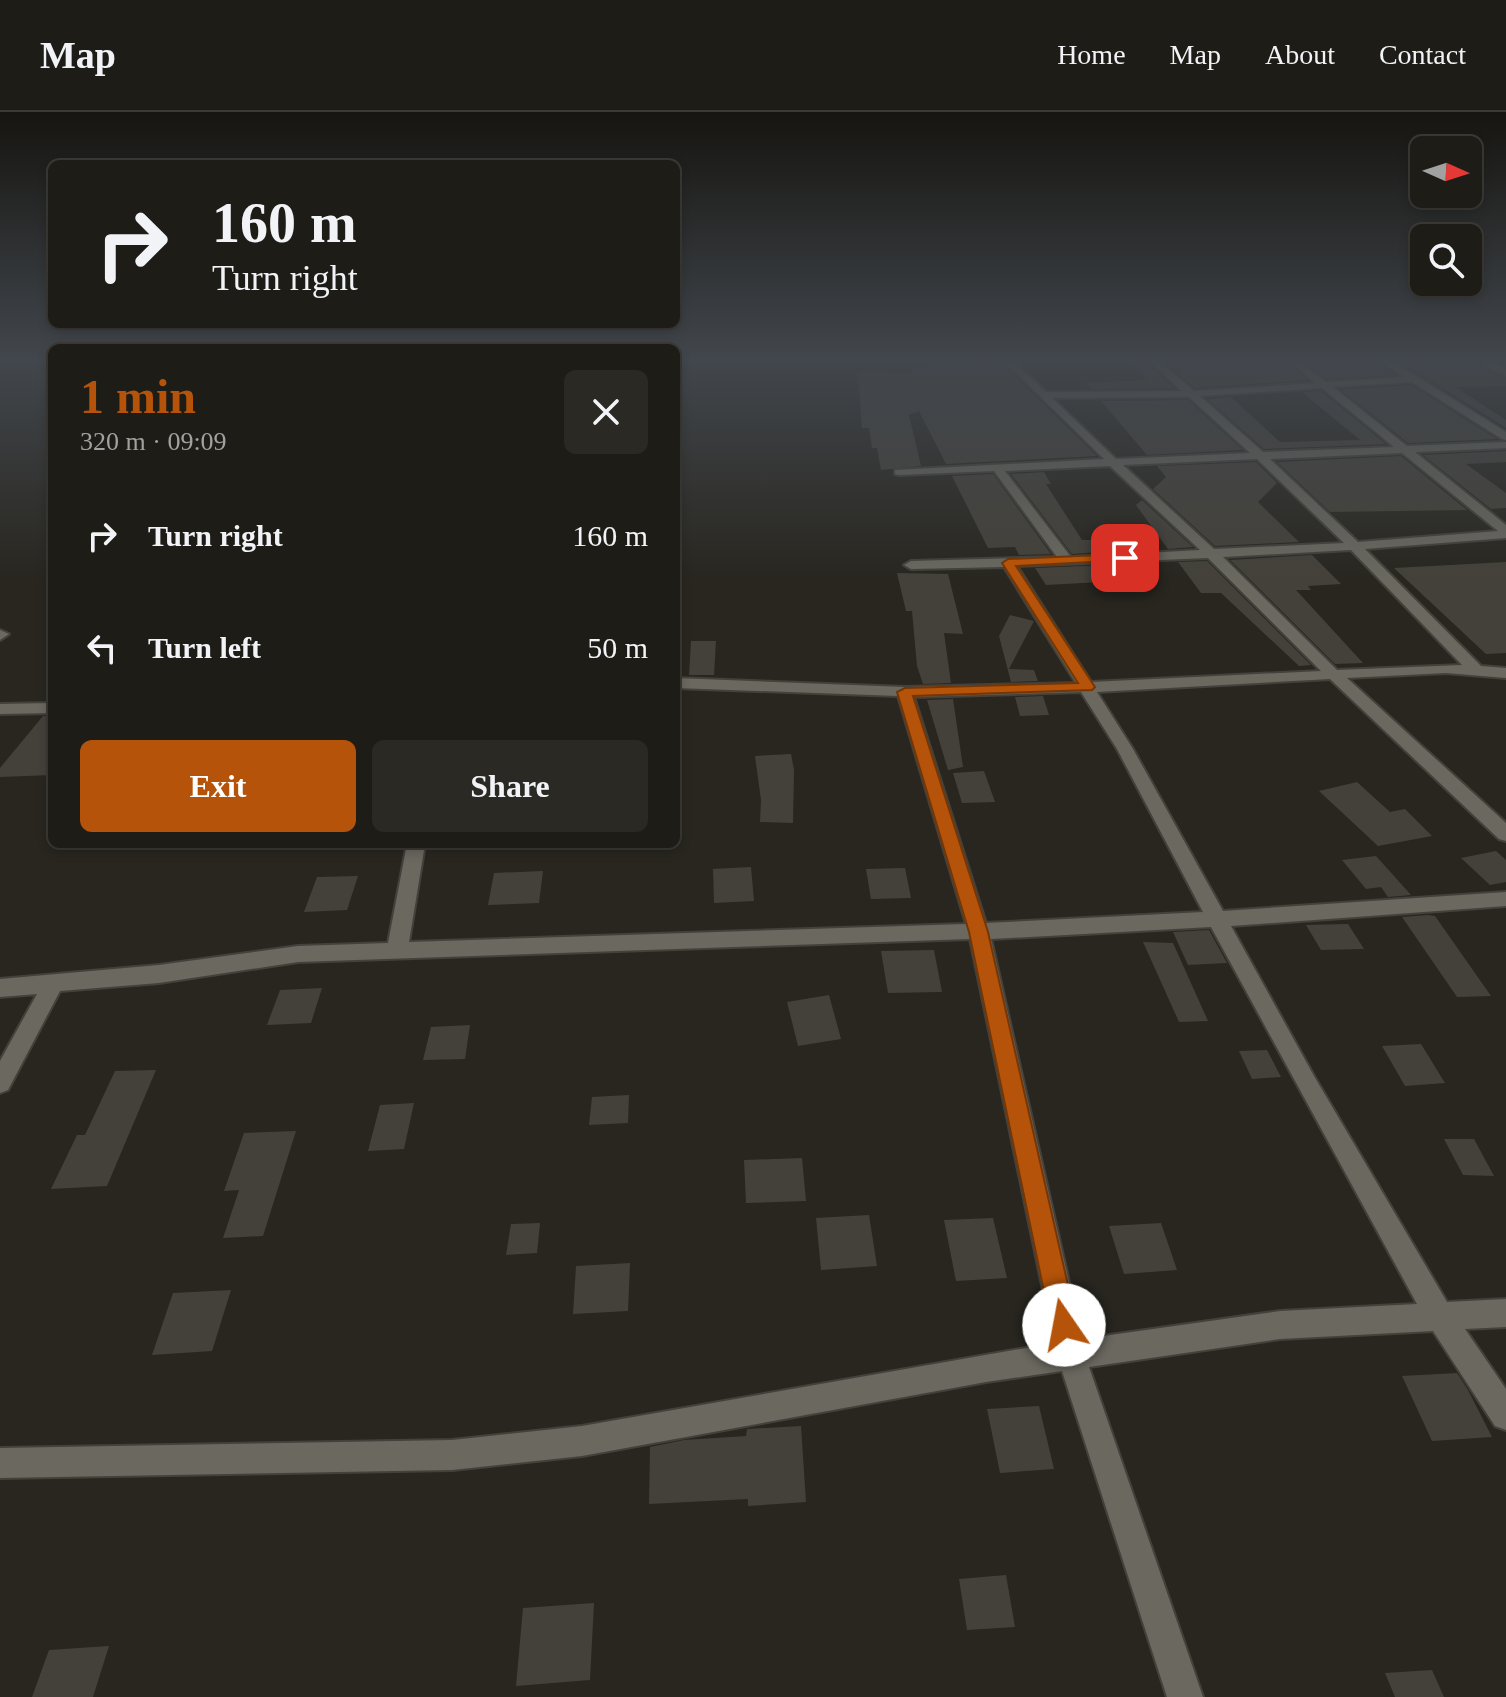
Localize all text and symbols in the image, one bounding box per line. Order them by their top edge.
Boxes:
text: Map [40,34,116,76]
text: Home [1057,39,1126,70]
text: Map [1170,39,1221,70]
text: About [1265,39,1335,70]
text: Contact [1379,39,1466,70]
north arrow [1410,136,1482,208]
map controls [1410,136,1482,296]
icon: right [80,192,184,296]
text: 160 m [212,192,357,254]
button: search [1410,224,1482,296]
text: Turn right [212,258,358,298]
text: 1 min [80,370,196,423]
button: close [564,370,648,454]
text: 320 m · 09:09 [80,427,227,456]
icon: right [80,514,124,558]
text: Turn right [148,519,283,552]
text: 160 m [572,519,648,552]
pin [1091,524,1159,592]
icon: arrive [1103,536,1147,580]
icon: left [80,626,124,670]
text: Turn left [148,631,261,664]
text: 50 m [587,631,648,664]
button: Exit [80,740,356,832]
button: Share [372,740,648,832]
position arrow [1022,1283,1106,1367]

